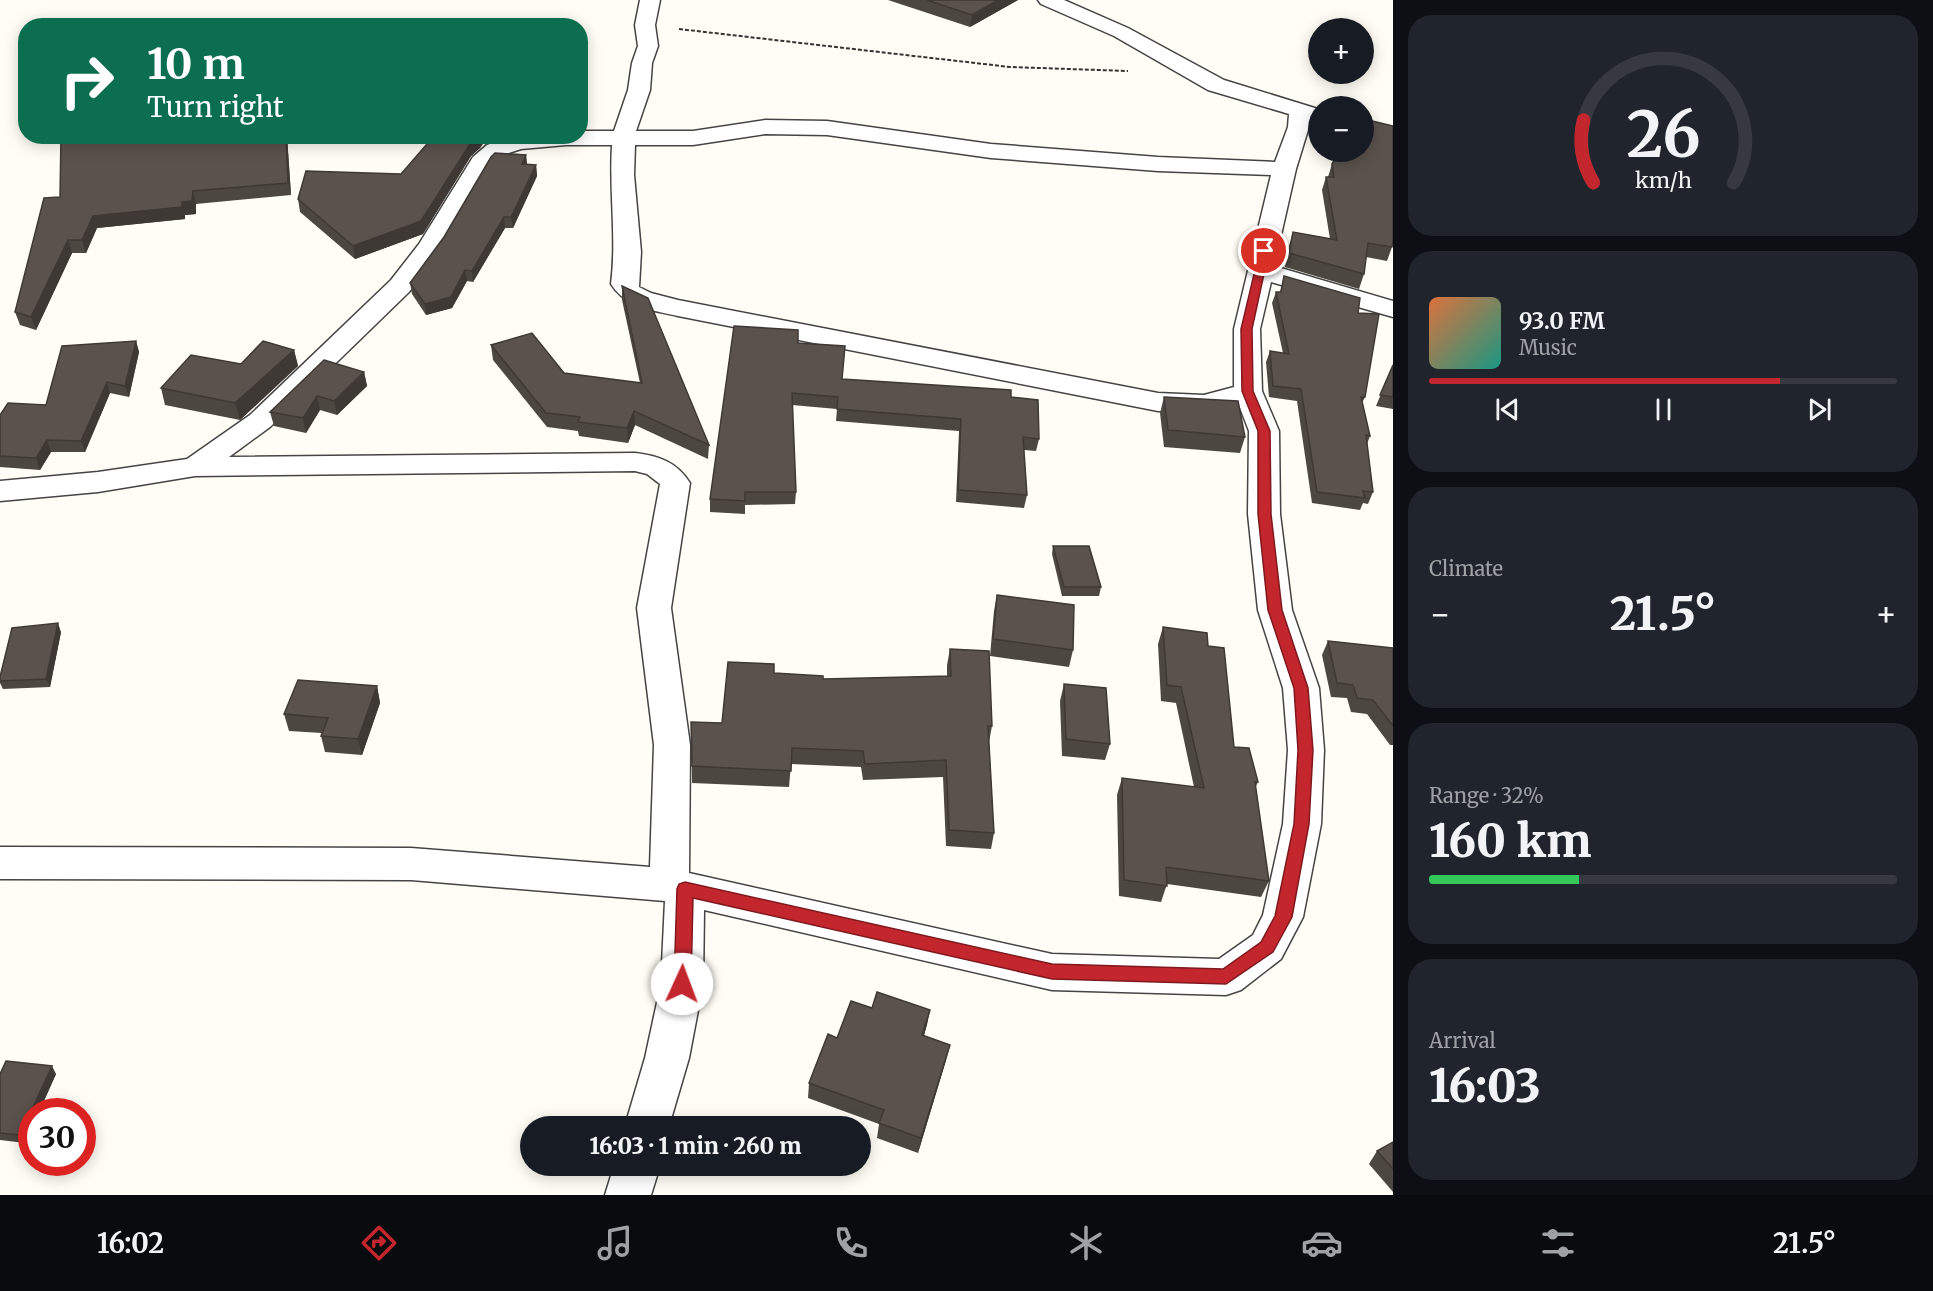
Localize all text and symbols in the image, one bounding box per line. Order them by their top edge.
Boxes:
map controls [1308,18,1374,162]
button: + [1308,18,1374,84]
text: 10 m [147,38,245,90]
icon: right [48,42,126,120]
text: Turn right [147,90,284,124]
button: − [1308,96,1374,162]
text: 26 [1626,96,1700,174]
text: km/h [1635,167,1691,194]
pin [1238,225,1289,276]
icon: arrive [1247,234,1280,267]
text: 93.0 FM [1519,307,1605,335]
text: Music [1519,335,1577,360]
icon: previous [1491,393,1524,426]
icon: pause [1647,393,1680,426]
icon: next [1803,393,1836,426]
text: Climate [1429,556,1503,581]
text: 21.5° [1610,586,1716,642]
text: − [1429,594,1451,635]
text: + [1875,594,1897,635]
text: Range · 32% [1429,783,1544,808]
text: 160 km [1429,813,1592,869]
position arrow [650,952,714,1016]
text: Arrival [1429,1028,1496,1053]
text: 16:03 [1429,1058,1541,1114]
speed limit sign: 30 [18,1098,96,1176]
text: 16:03 · 1 min · 260 m [589,1132,802,1160]
icon: directions [358,1222,400,1264]
icon: music [594,1222,636,1264]
icon: phone [830,1222,872,1264]
icon: climate [1065,1222,1107,1264]
icon: car [1301,1222,1343,1264]
icon: filters [1537,1222,1579,1264]
text: 16:02 [97,1226,164,1260]
text: 21.5° [1773,1226,1836,1260]

